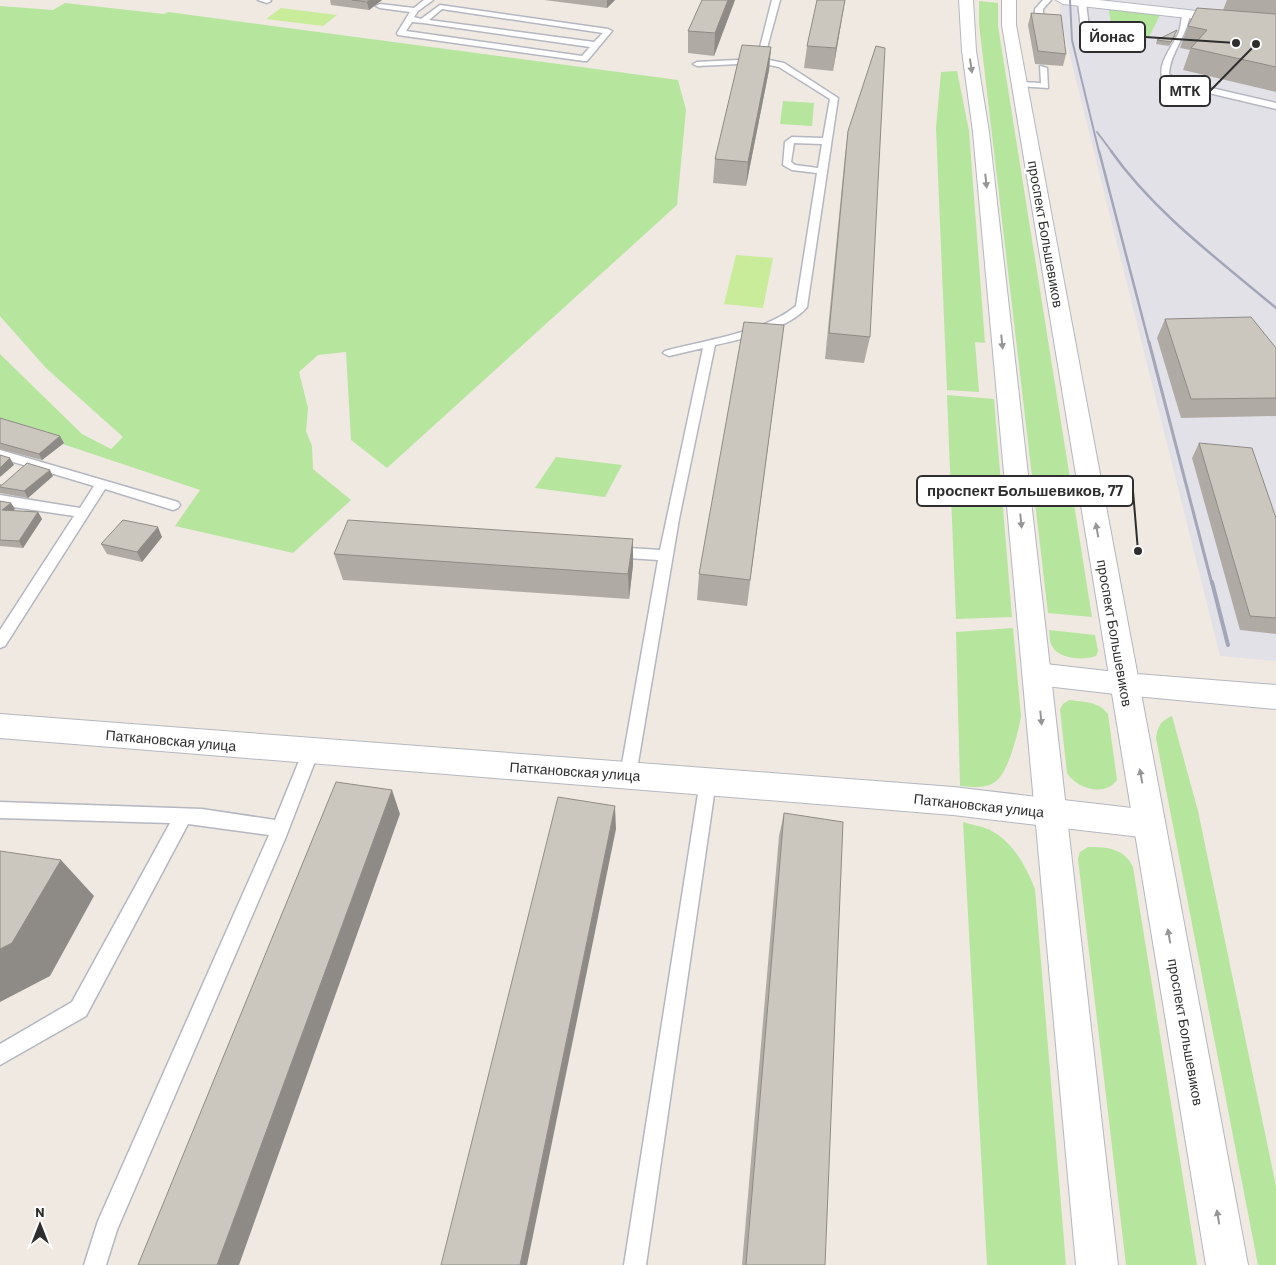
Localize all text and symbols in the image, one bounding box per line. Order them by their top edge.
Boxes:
callout: Йонас [1080,22,1145,52]
text: Йонас [1089,27,1135,45]
one-way arrow [967,58,975,74]
callout: МТК [1160,76,1210,106]
text: МТК [1170,81,1201,99]
street label: проспект Большевиков [1025,159,1067,309]
one-way arrow [982,173,990,189]
one-way arrow [999,335,1007,351]
callout: проспект Большевиков, 77 [917,476,1133,506]
text: проспект Большевиков, 77 [927,481,1124,499]
one-way arrow [1017,514,1025,530]
one-way arrow [1093,522,1101,538]
street label: проспект Большевиков [1094,558,1136,708]
one-way arrow [1037,710,1045,726]
street label: Паткановская улица [105,726,237,754]
street label: Паткановская улица [509,758,641,784]
one-way arrow [1136,768,1144,784]
street label: Паткановская улица [913,790,1045,820]
one-way arrow [1164,928,1172,944]
street label: проспект Большевиков [1165,957,1207,1107]
north arrow [15,1200,65,1250]
text: N [35,1203,45,1220]
one-way arrow [1214,1209,1222,1225]

